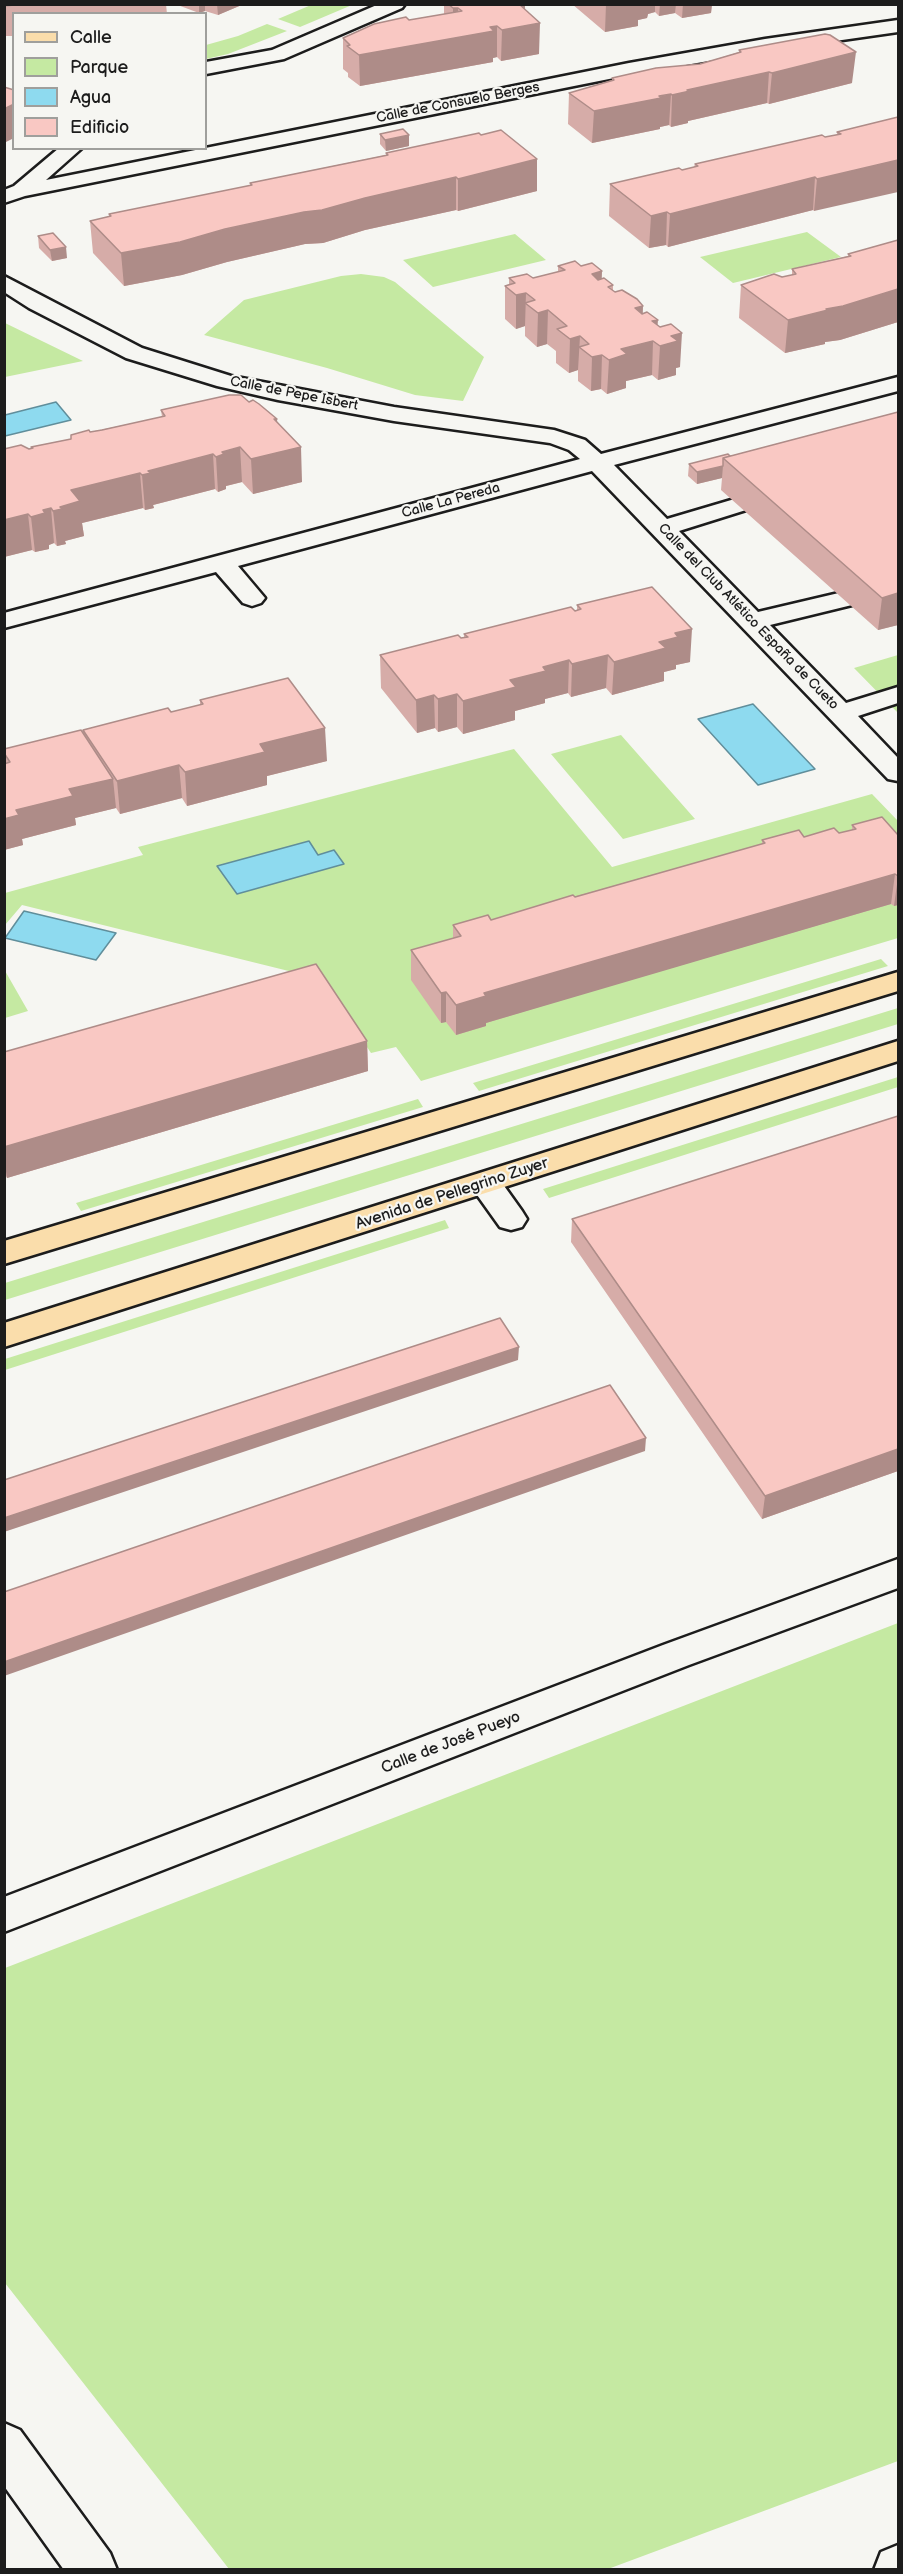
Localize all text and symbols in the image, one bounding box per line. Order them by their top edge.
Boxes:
legend [12,12,207,150]
text: Calle [70,27,112,48]
text: Parque [70,57,128,78]
street label: Calle de Consuelo Berges [375,79,541,127]
text: Agua [70,87,111,108]
text: Edificio [70,117,129,138]
street label: Calle de Pepe Isbert [229,373,359,415]
street label: Calle La Pereda [400,480,502,522]
street label: Calle del Club Atlético España de Cueto [654,520,842,714]
street label: Avenida de Pellegrino Zuyer [353,1154,551,1234]
street label: Calle de José Pueyo [379,1708,523,1778]

